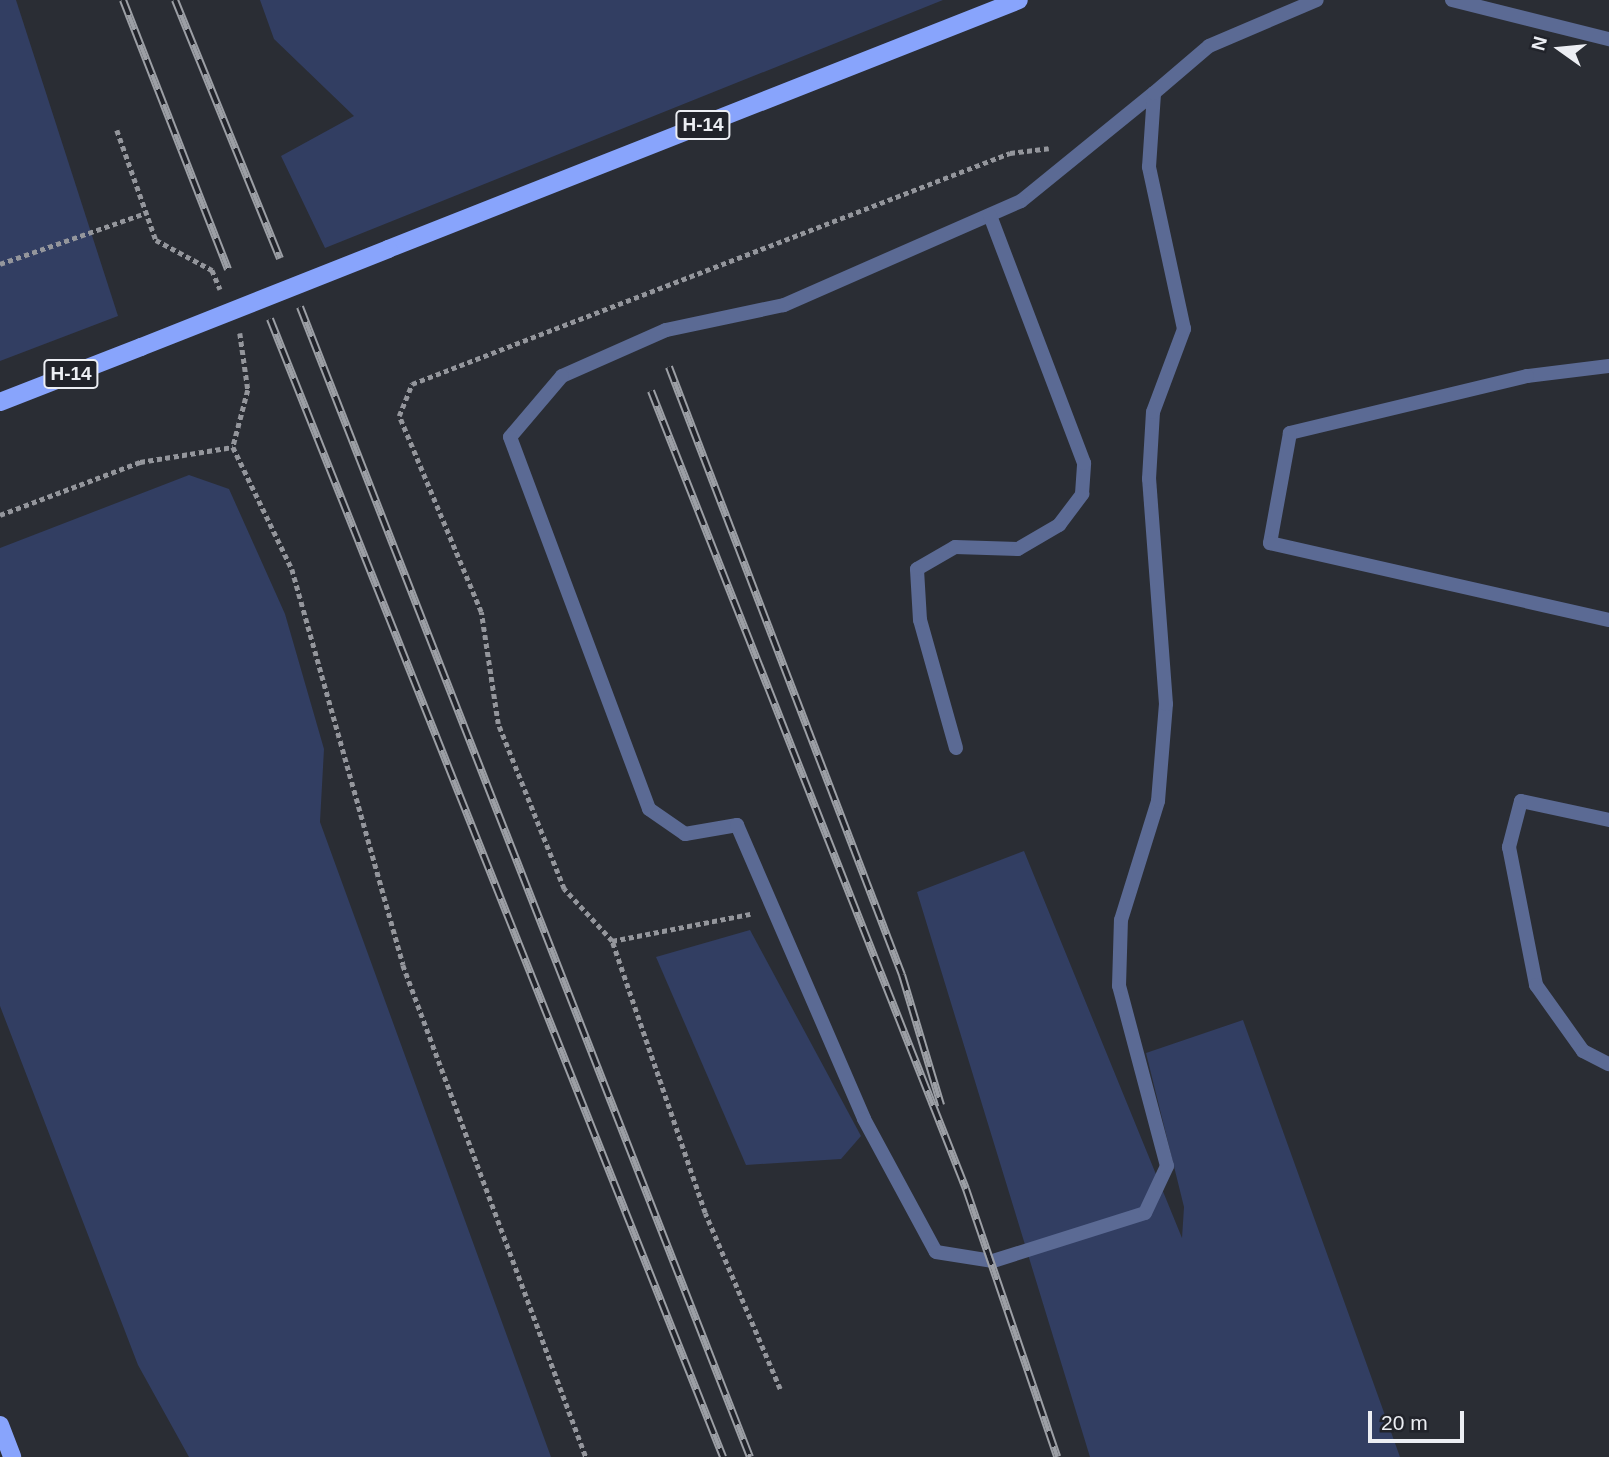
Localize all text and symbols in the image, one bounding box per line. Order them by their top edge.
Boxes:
north arrow [1525,14,1595,84]
text: N [1527,34,1551,53]
road number: Н-14 [675,110,731,140]
road number: Н-14 [43,358,99,390]
scale bar [1371,1398,1467,1442]
text: 20 m [1381,1411,1428,1434]

